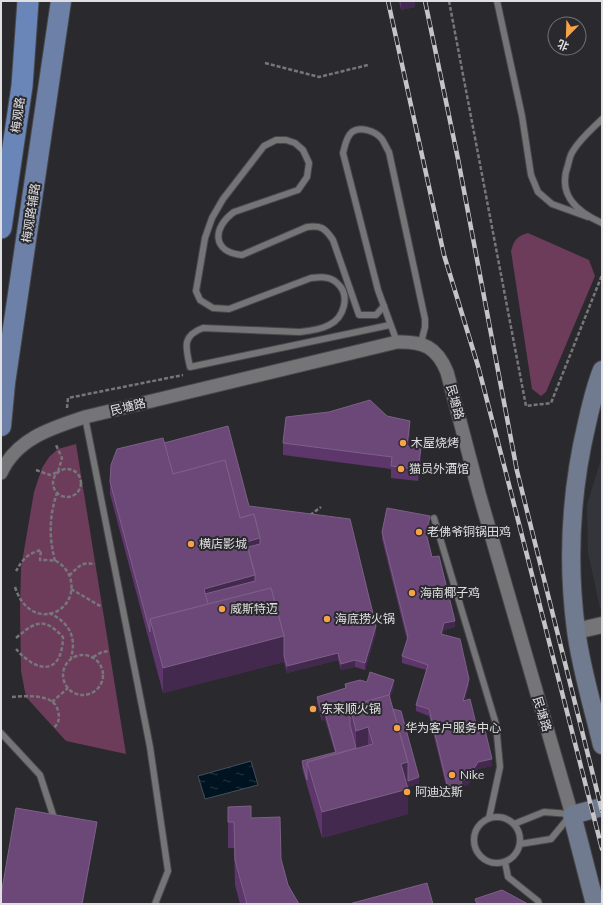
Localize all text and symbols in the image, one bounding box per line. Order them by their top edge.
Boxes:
north arrow [547,16,587,56]
text: 北 [555,37,571,54]
street label: 梅观路 [8,96,27,134]
street label: 梅观路辅路 [18,182,43,244]
street label: 民塘路 [444,383,467,421]
street label: 民塘路 [109,395,147,418]
place label: 木屋烧烤 [411,435,459,450]
marker: 木屋烧烤 [398,438,408,448]
place label: 猫员外酒馆 [409,461,469,476]
marker: 猫员外酒馆 [396,464,406,474]
place label: 老佛爷铜锅田鸡 [427,524,511,539]
marker: 老佛爷铜锅田鸡 [414,527,424,537]
place label: 横店影城 [199,536,247,551]
marker: 横店影城 [186,539,196,549]
place label: 海南椰子鸡 [420,585,480,600]
marker: 海南椰子鸡 [407,588,417,598]
place label: 威斯特迈 [230,601,278,616]
marker: 威斯特迈 [217,604,227,614]
place label: 海底捞火锅 [335,611,395,626]
marker: 海底捞火锅 [322,614,332,624]
street label: 民塘路 [530,694,555,733]
place label: 东来顺火锅 [321,701,381,716]
marker: 东来顺火锅 [308,704,318,714]
place label: 华为客户服务中心 [405,720,501,735]
marker: 华为客户服务中心 [392,723,402,733]
place label: Nike [460,767,484,782]
marker: Nike [447,770,457,780]
place label: 阿迪达斯 [415,784,463,799]
marker: 阿迪达斯 [402,787,412,797]

